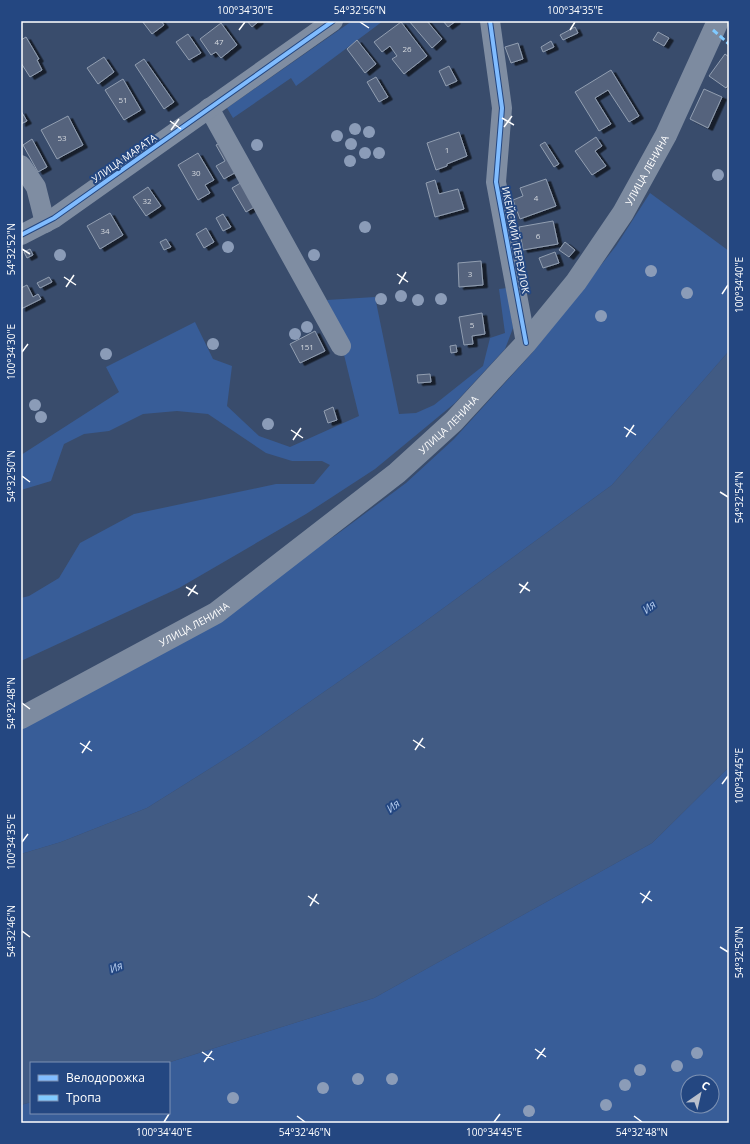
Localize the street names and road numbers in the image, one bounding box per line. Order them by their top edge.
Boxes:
street label: УЛИЦА МАРАТА [89,130,160,186]
street label: УЛИЦА ЛЕНИНА [622,132,672,208]
street label: ИКЕЙСКИЙ ПЕРЕУЛОК [499,185,533,295]
street label: УЛИЦА ЛЕНИНА [416,392,482,457]
street label: УЛИЦА ЛЕНИНА [157,598,232,649]

